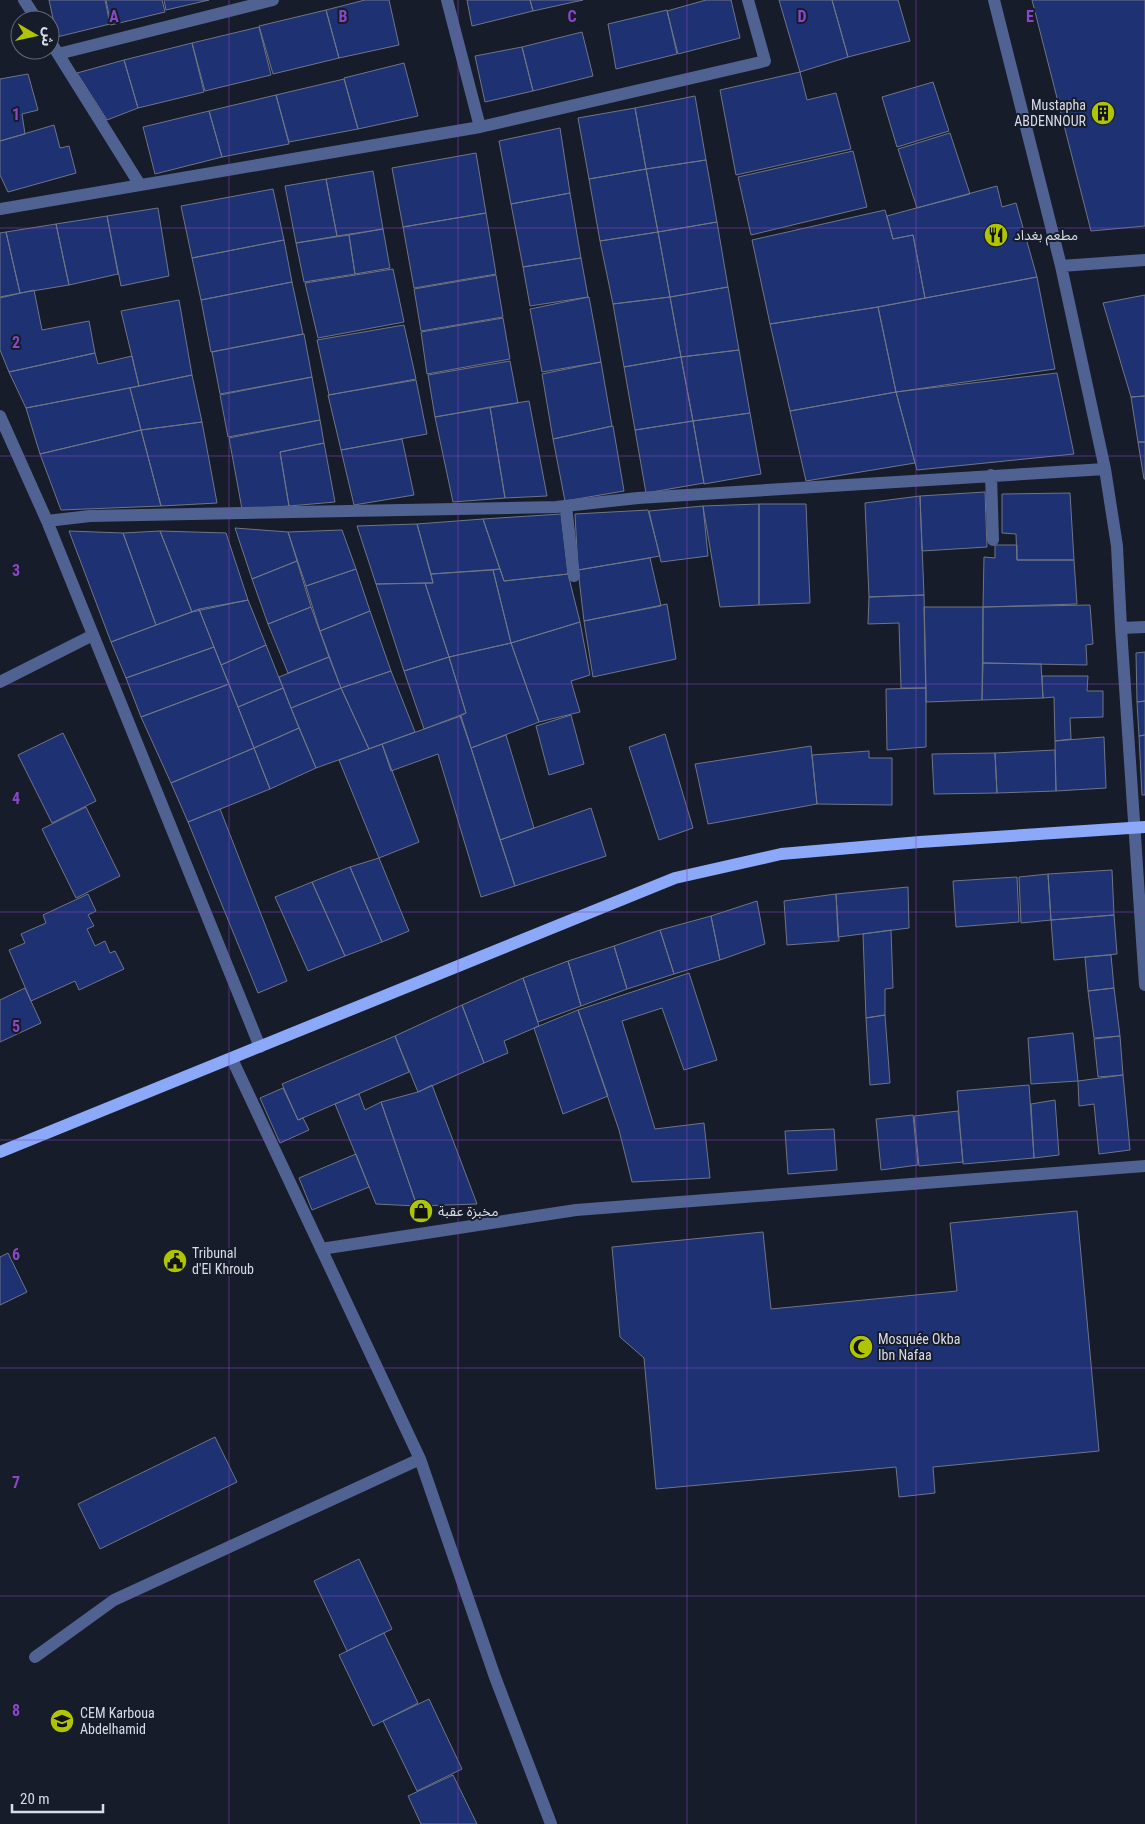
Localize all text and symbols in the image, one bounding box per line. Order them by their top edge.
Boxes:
text: A [109,7,119,26]
text: B [339,7,348,26]
text: C [567,7,577,26]
text: D [797,7,807,26]
text: E [1026,7,1034,26]
north arrow [10,10,60,60]
text: ش [38,26,57,48]
place label: Mustapha ABDENNOUR [1014,97,1087,129]
building icon: Mustapha ABDENNOUR [1090,100,1116,126]
text: 1 [12,105,20,124]
restaurant icon: مطعم بغداد [983,222,1009,248]
place label: مطعم بغداد [1014,227,1078,246]
text: 2 [12,333,20,352]
text: 3 [12,561,20,580]
text: 4 [12,789,20,808]
text: 5 [12,1017,20,1036]
shop icon: مخبزة عقبة [408,1198,434,1224]
place label: مخبزة عقبة [438,1203,499,1220]
text: 6 [12,1245,20,1264]
place label: Tribunal d'El Khroub [192,1245,254,1277]
public building icon: Tribunal d'El Khroub [162,1248,188,1274]
place label: Mosquée Okba Ibn Nafaa [878,1331,960,1363]
mosque icon: Mosquée Okba Ibn Nafaa [848,1334,874,1360]
text: 7 [12,1473,20,1492]
text: 8 [12,1701,20,1720]
place label: CEM Karboua Abdelhamid [80,1705,155,1737]
school or university icon: CEM Karboua Abdelhamid [49,1708,75,1734]
scale bar [12,1782,104,1814]
text: 20 m [20,1790,50,1808]

